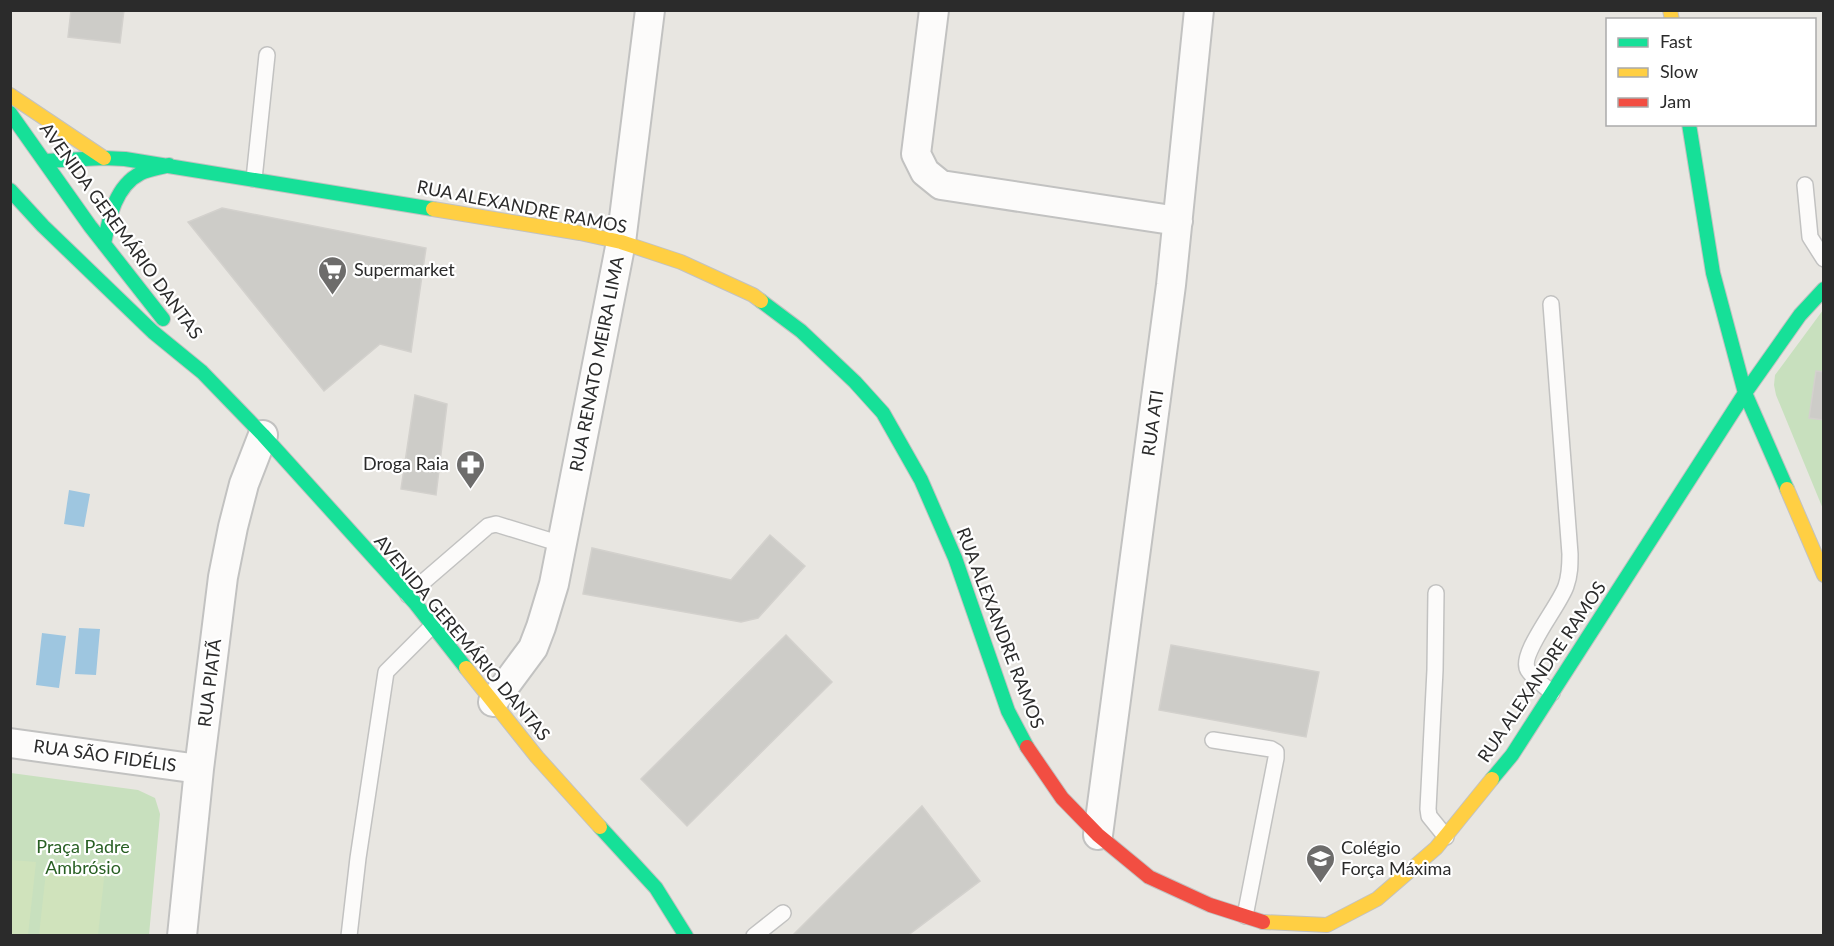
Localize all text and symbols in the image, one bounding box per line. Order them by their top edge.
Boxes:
legend [1606,18,1816,126]
text: Fast [1660,30,1693,52]
text: Slow [1660,60,1698,82]
text: Jam [1660,90,1691,112]
street label: AVENIDA GEREMÁRIO DANTAS [36,118,208,343]
street label: RUA ALEXANDRE RAMOS [415,175,629,237]
supermarket icon: Supermarket [317,254,349,296]
street label: RUA RENATO MEIRA LIMA [564,254,628,473]
place label: Supermarket [354,258,455,280]
street label: RUA ATI [1137,388,1168,457]
pharmacy icon: Droga Raia [454,448,486,490]
place label: Droga Raia [363,452,449,474]
street label: RUA ALEXANDRE RAMOS [952,524,1049,731]
street label: AVENIDA GEREMÁRIO DANTAS [370,530,555,745]
street label: RUA ALEXANDRE RAMOS [1472,577,1610,766]
street label: RUA PIATÃ [193,637,225,728]
street label: RUA SÃO FIDÉLIS [32,734,178,776]
park label: Praça Padre Ambrósio [36,835,130,878]
place label: Colégio Força Máxima [1341,836,1451,879]
school or university icon: Colégio Força Máxima [1304,842,1336,884]

